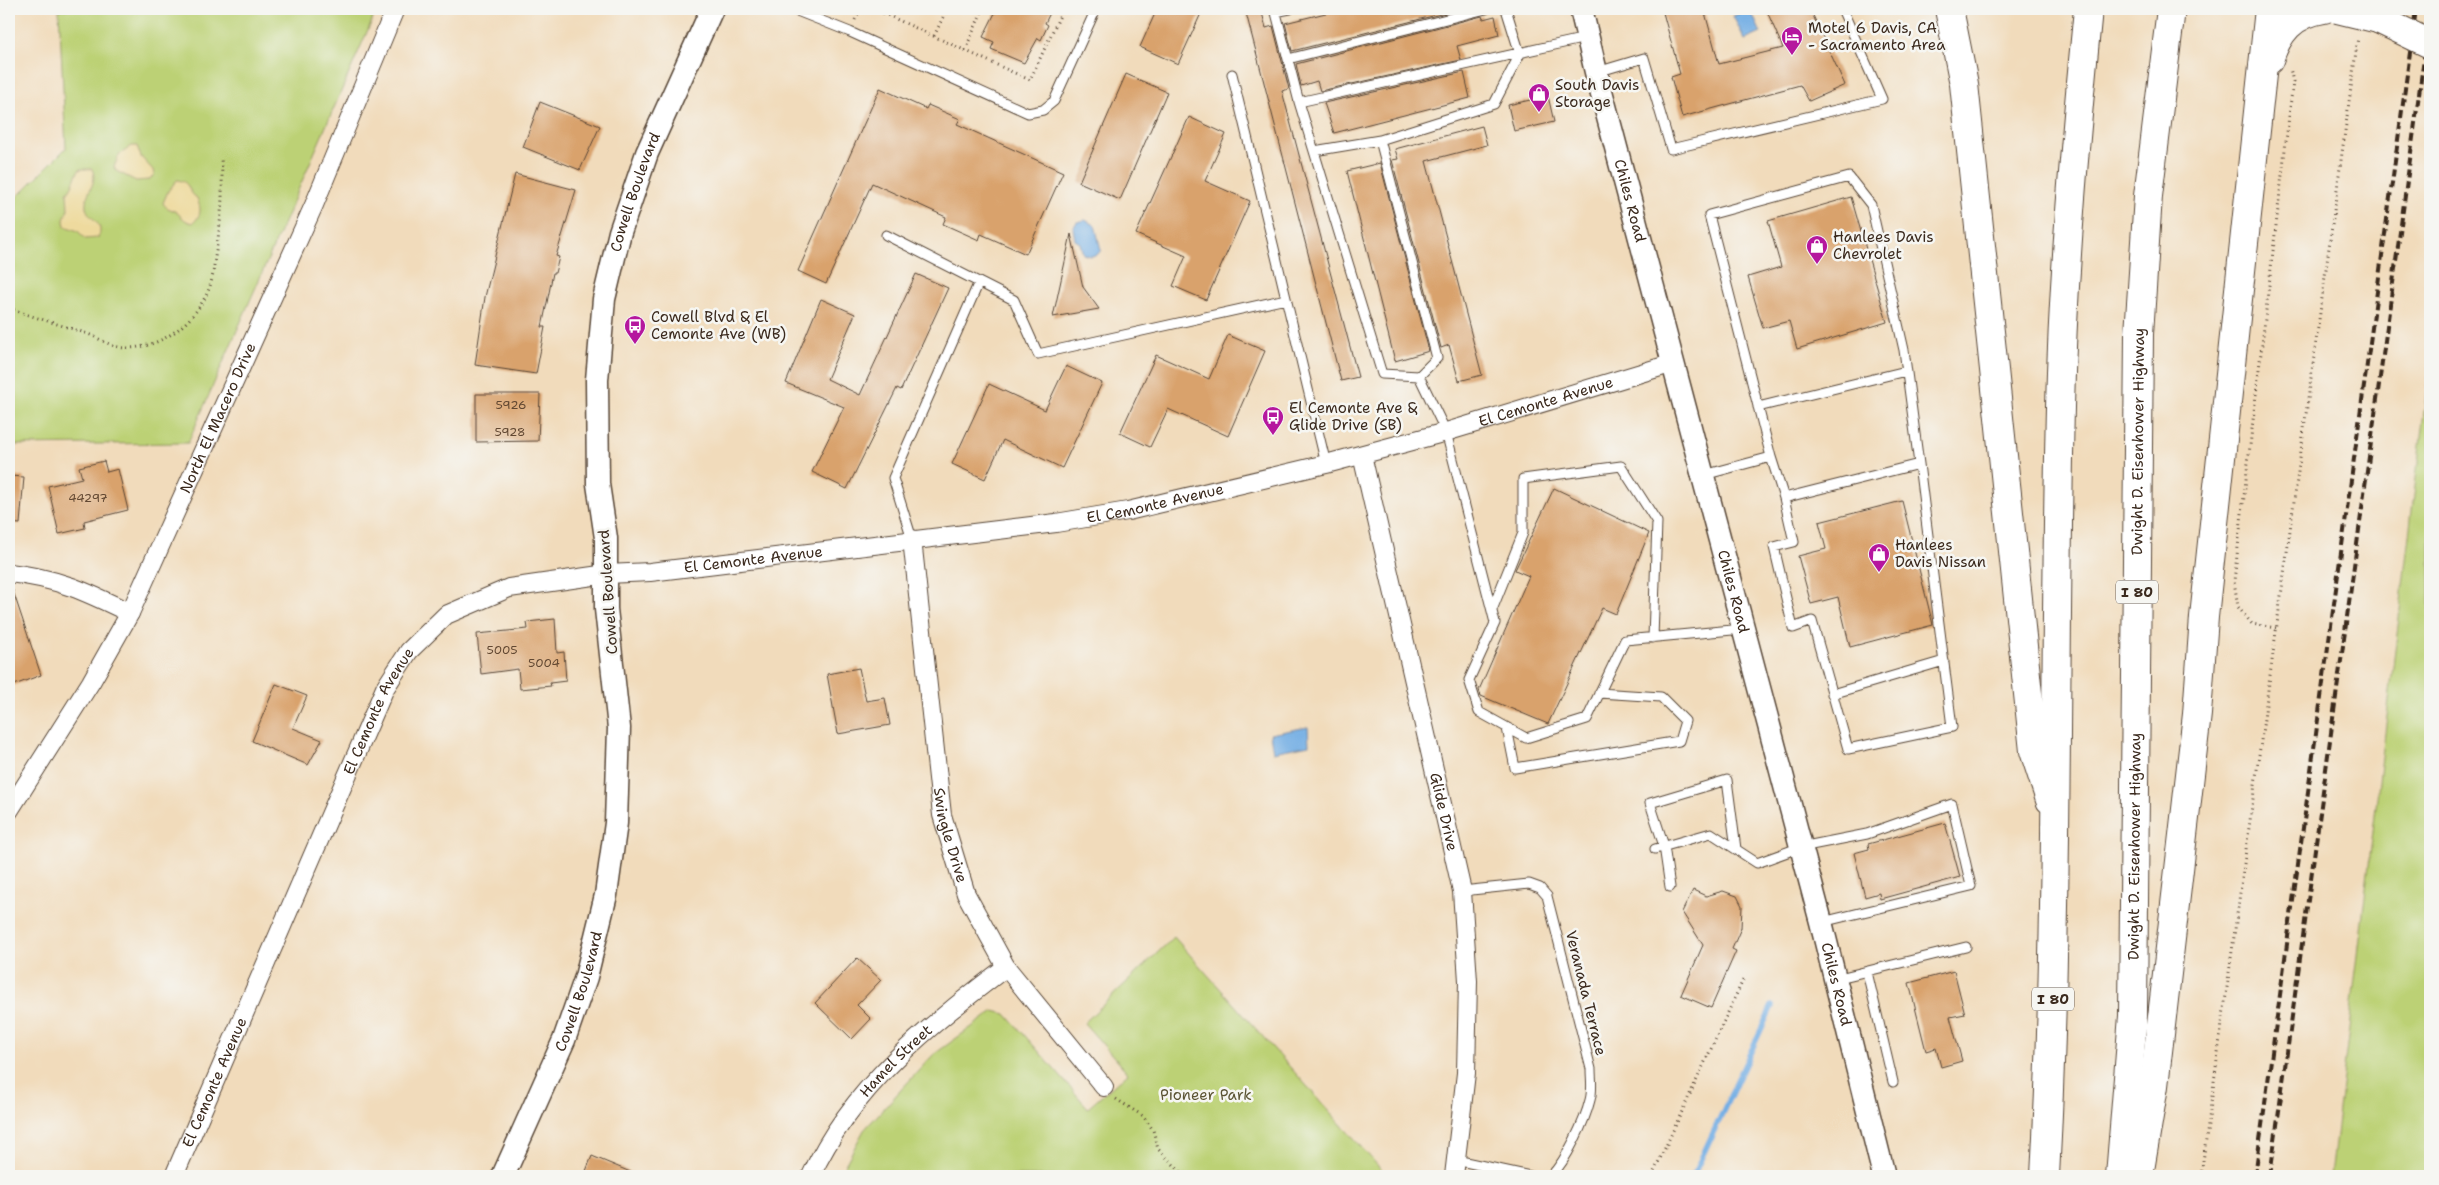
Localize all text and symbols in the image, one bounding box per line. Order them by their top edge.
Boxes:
place label: Motel 6 Davis, CA - Sacramento Area [1808,18,1946,55]
hotel icon: Motel 6 Davis, CA - Sacramento Area [1780,25,1804,56]
place label: South Davis Storage [1555,75,1639,112]
shop icon: South Davis Storage [1527,82,1551,113]
street label: Cowell Boulevard [606,129,665,254]
street label: Chiles Road [1610,157,1651,245]
place label: Hanlees Davis Chevrolet [1833,227,1934,264]
shop icon: Hanlees Davis Chevrolet [1805,234,1829,265]
place label: Cowell Blvd & El Cemonte Ave (WB) [651,307,786,344]
bus stop icon: Cowell Blvd & El Cemonte Ave (WB) [623,314,647,345]
street label: Dwight D. Eisenhower Highway [2127,327,2149,555]
street label: North El Macero Drive [175,340,261,496]
street label: El Cemonte Avenue [1476,372,1616,432]
house number: 5926 [496,397,526,413]
place label: El Cemonte Ave & Glide Drive (SB) [1289,398,1418,435]
bus stop icon: El Cemonte Ave & Glide Drive (SB) [1261,405,1285,436]
house number: 5928 [494,424,526,440]
street label: El Cemonte Avenue [1085,479,1226,528]
house number: 44297 [68,490,108,506]
street label: Cowell Boulevard [594,528,622,655]
place label: Hanlees Davis Nissan [1895,535,1986,572]
street label: El Cemonte Avenue [683,541,824,578]
shop icon: Hanlees Davis Nissan [1867,542,1891,573]
street label: Chiles Road [1713,548,1754,636]
road number: I 80 [2116,580,2158,604]
house number: 5005 [486,642,518,658]
street label: El Cemonte Avenue [339,644,419,778]
house number: 5004 [528,655,560,671]
street label: Dwight D. Eisenhower Highway [2123,733,2145,960]
street label: Glide Drive [1425,771,1462,853]
street label: Swingle Drive [929,787,972,885]
street label: Veranada Terrace [1561,928,1611,1058]
street label: Cowell Boulevard [550,929,607,1055]
street label: Chiles Road [1816,940,1856,1028]
road number: I 80 [2032,988,2074,1011]
street label: El Cemonte Avenue [178,1014,251,1150]
street label: Hamel Street [855,1020,936,1101]
park label: Pioneer Park [1160,1085,1252,1105]

